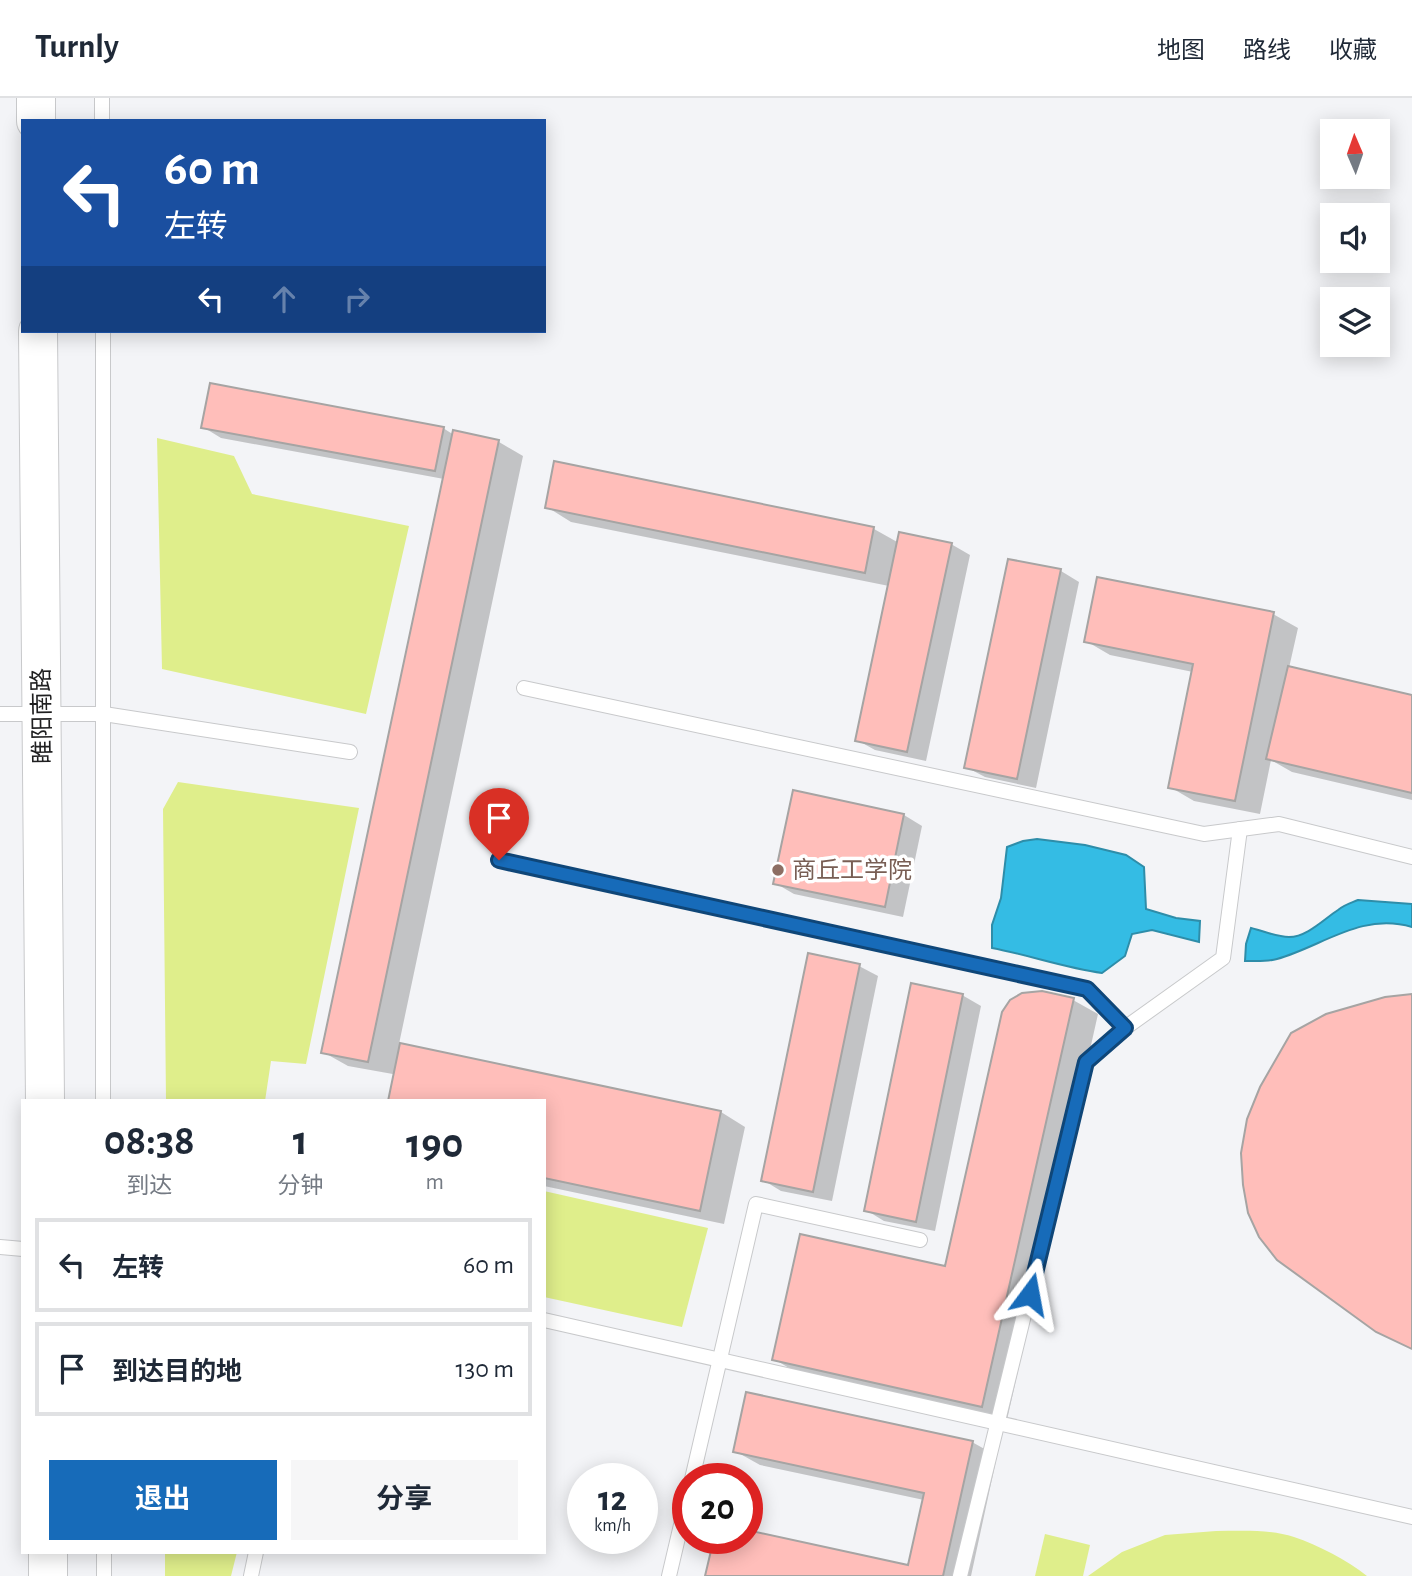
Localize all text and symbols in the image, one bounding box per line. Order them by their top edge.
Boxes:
text: Turnly [35,31,119,64]
text: 地图 [1157,39,1205,63]
text: 路线 [1243,39,1291,63]
text: 收藏 [1329,39,1377,63]
north arrow [1320,119,1390,189]
map controls [1320,119,1390,357]
text: 60 m [164,145,260,194]
icon: left [49,147,140,238]
button: sound [1320,203,1390,273]
text: 左转 [164,211,228,243]
icon: left [192,280,230,318]
icon: ahead [265,280,303,318]
icon: right [338,280,376,318]
button: layers [1320,287,1390,357]
street label: 睢阳南路 [28,668,56,764]
pin [469,788,529,860]
icon: arrive [480,799,518,837]
place label: 商丘工学院 [792,857,912,883]
marker: 商丘工学院 [770,862,786,878]
text: 08:38 [104,1120,195,1162]
text: 1 [293,1120,308,1162]
text: 190 [406,1123,463,1165]
text: m [425,1171,444,1194]
text: 到达 [126,1175,172,1198]
text: 分钟 [277,1175,323,1198]
icon: left [53,1246,91,1284]
text: 60 m [463,1252,514,1278]
text: 左转 [112,1255,164,1281]
position arrow [993,1257,1067,1331]
icon: arrive [53,1350,91,1388]
text: 130 m [456,1356,514,1382]
text: 到达目的地 [112,1359,242,1385]
button: 退出 [49,1460,277,1540]
button: 分享 [291,1460,518,1540]
speed limit sign: 20 [672,1463,763,1554]
text: 12 [598,1482,627,1517]
text: km/h [594,1517,631,1535]

